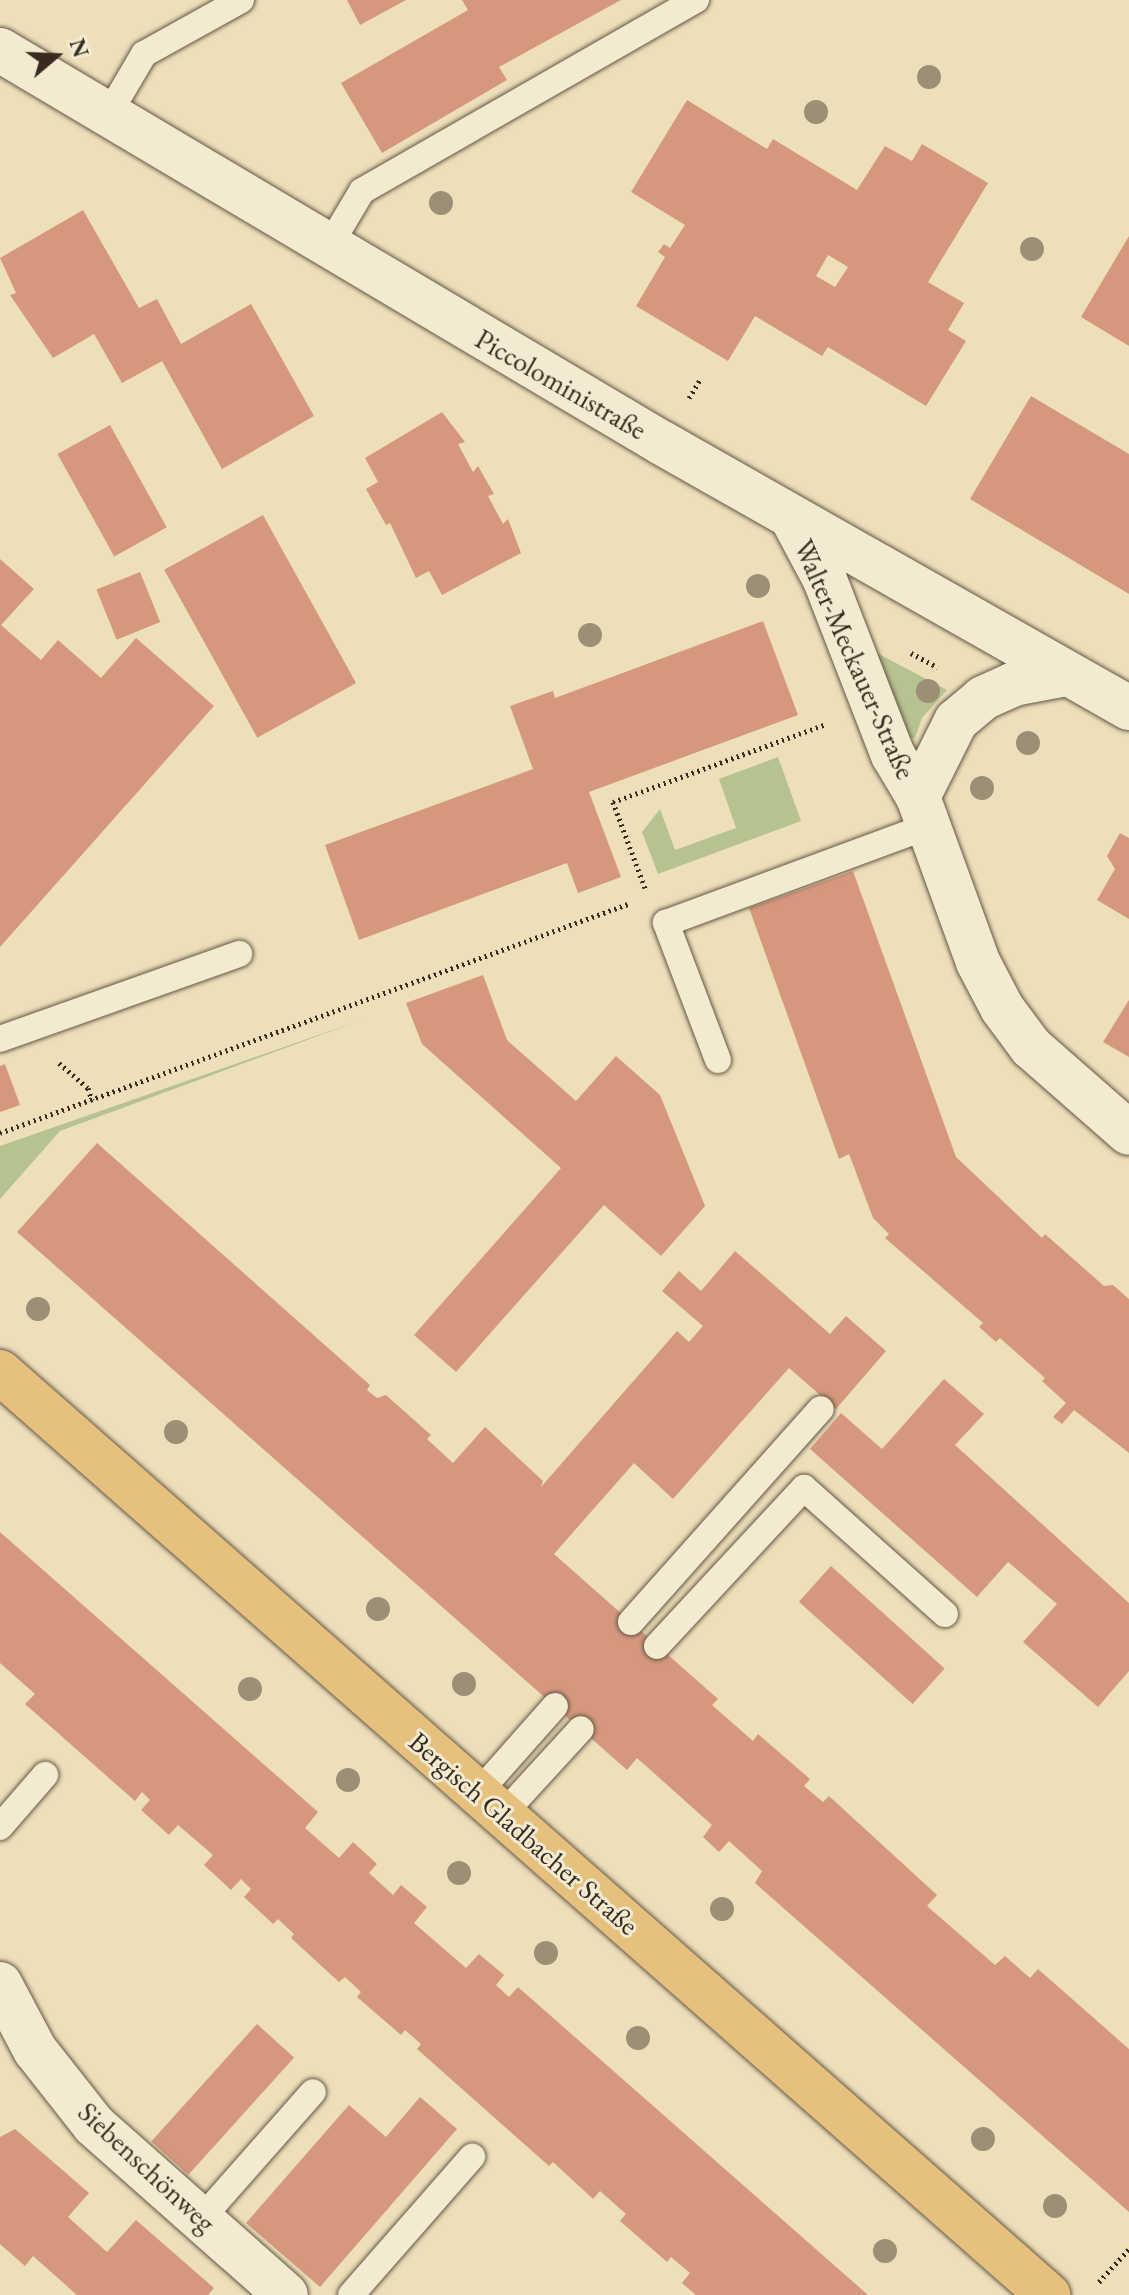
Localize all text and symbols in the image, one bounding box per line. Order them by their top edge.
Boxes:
north arrow [16,16,96,96]
text: N [63,35,96,61]
street label: Piccoloministraße [470,322,652,446]
street label: Walter-Meckauer-Straße [787,534,923,784]
street label: Bergisch Gladbacher Straße [403,1724,645,1942]
street label: Siebenschönweg [71,2095,223,2239]

